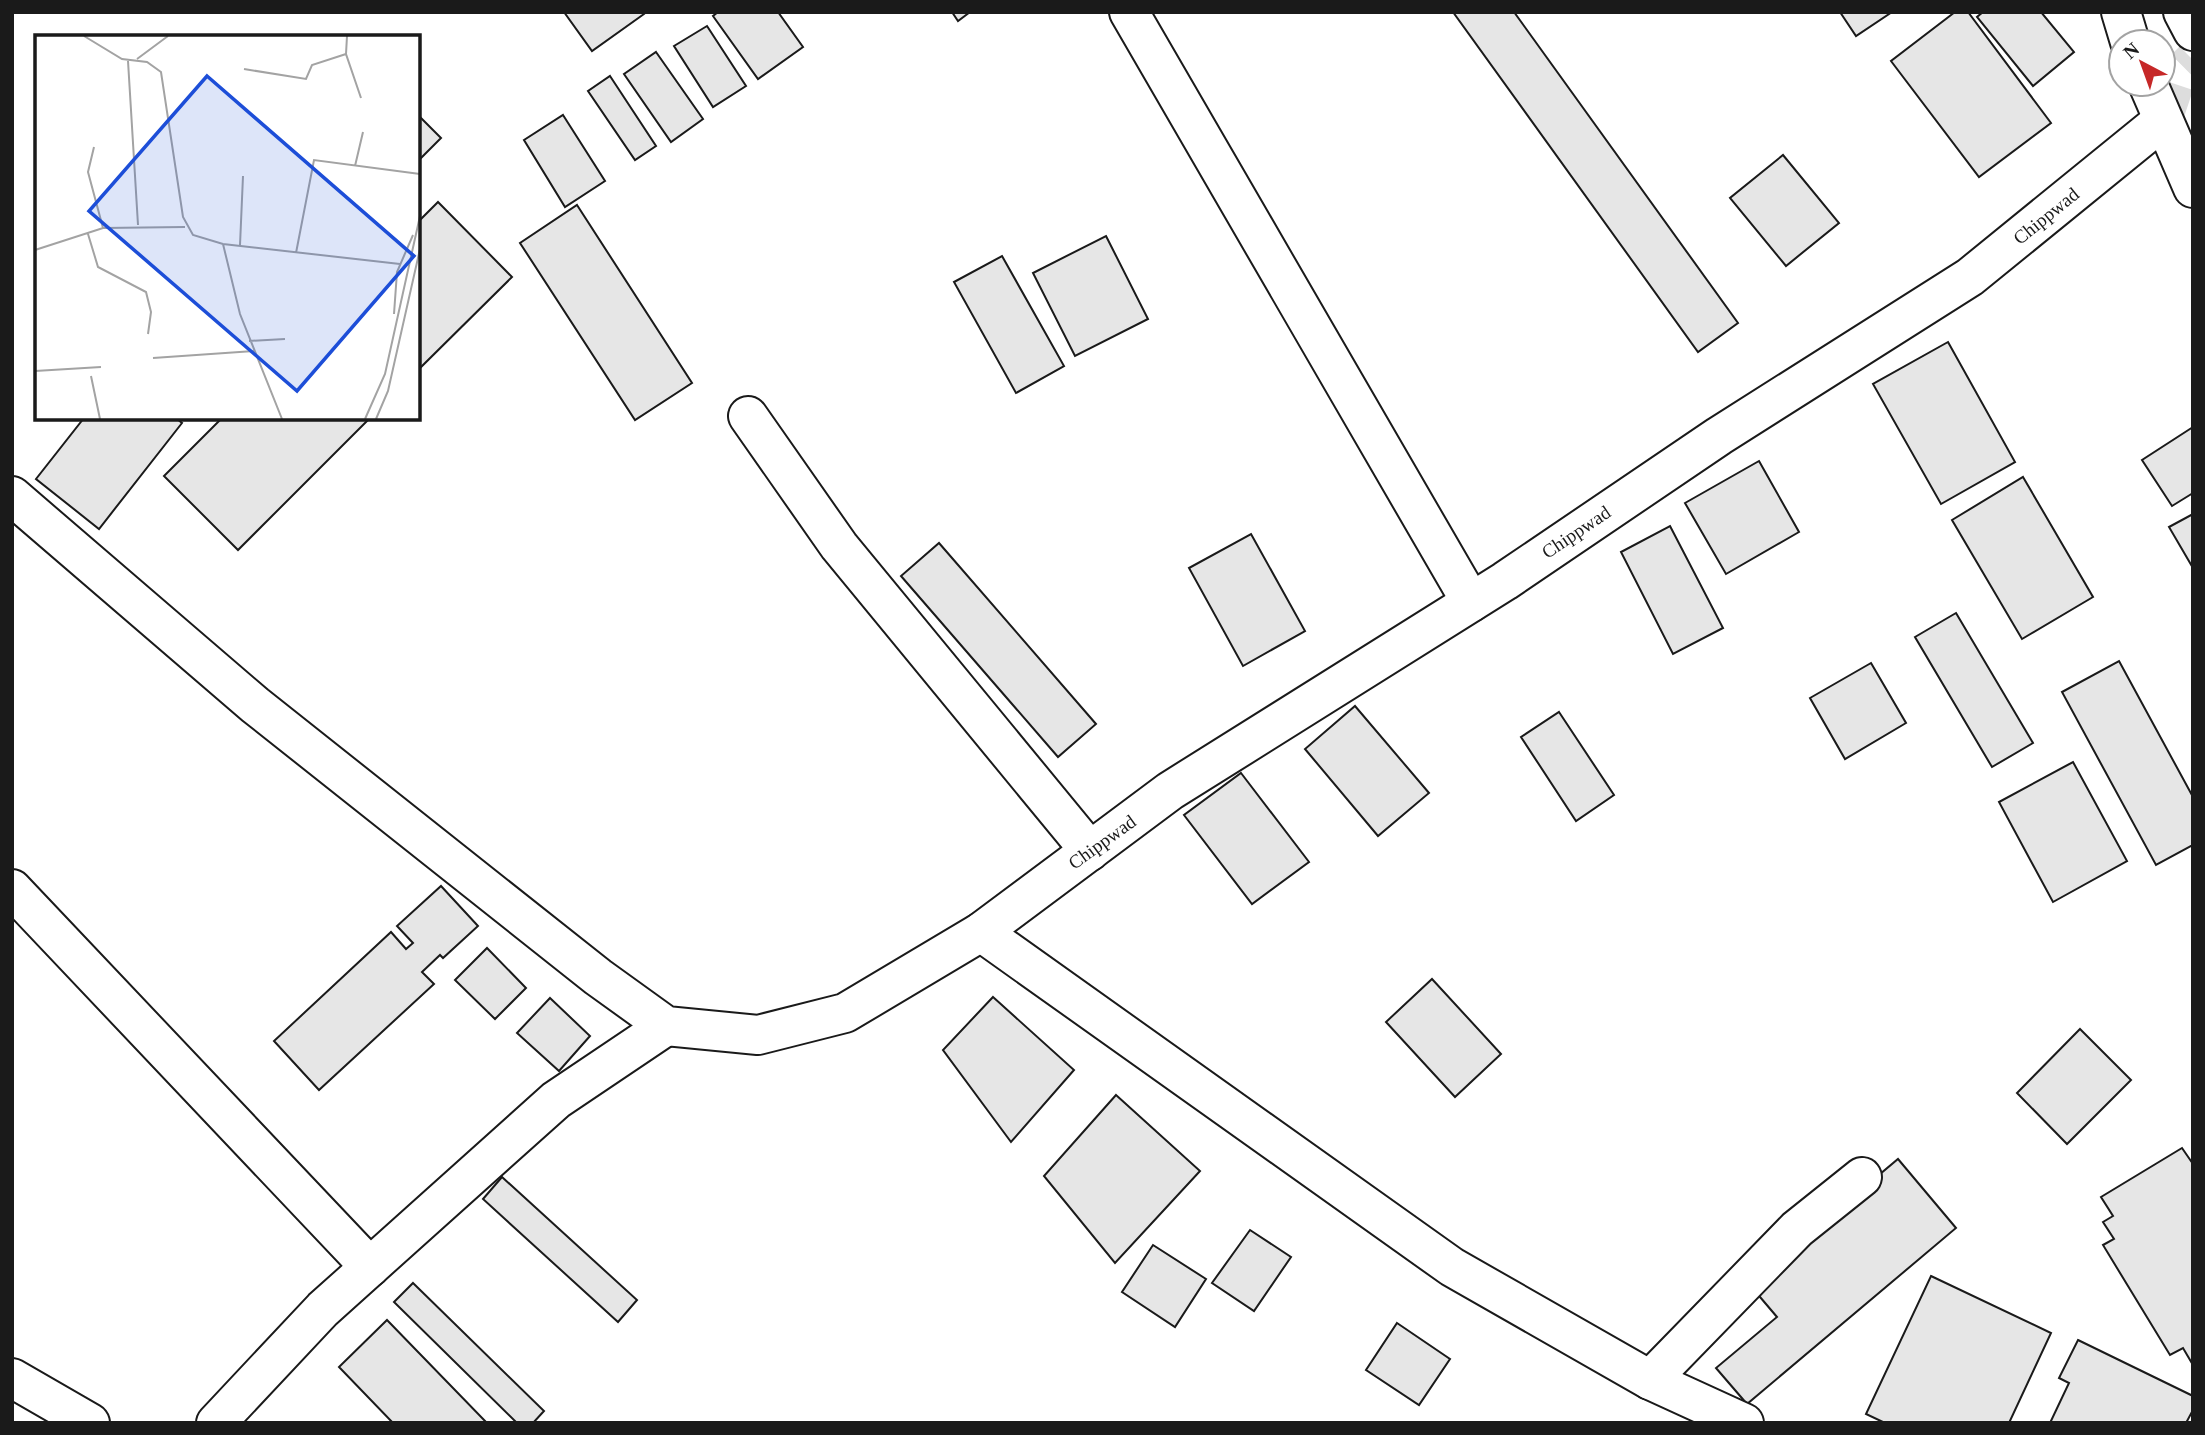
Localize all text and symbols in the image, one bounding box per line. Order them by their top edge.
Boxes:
north arrow [2107,28,2177,98]
inset map [35,35,420,420]
text: N [2119,38,2143,63]
street label: Chippwad [2009,183,2083,249]
street label: Chippwad [1538,501,1615,563]
street label: Chippwad [1064,810,1140,873]

